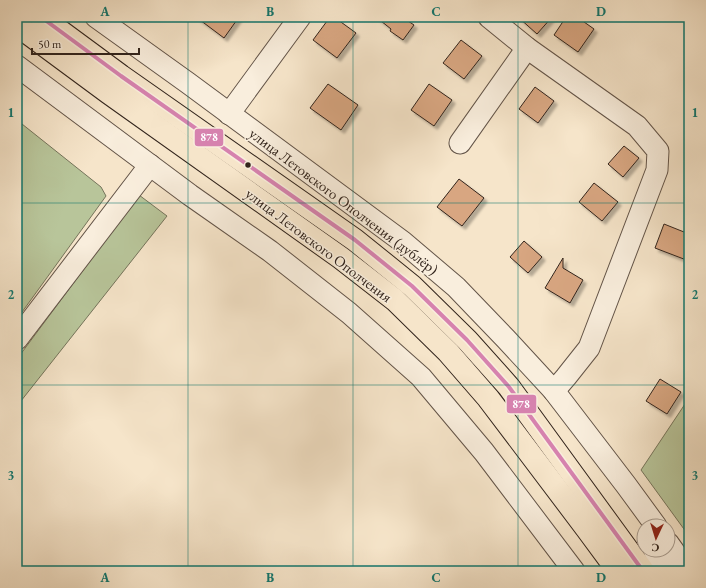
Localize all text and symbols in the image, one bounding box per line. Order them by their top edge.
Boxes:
text: A [99,3,110,20]
text: B [266,3,274,20]
text: C [431,3,441,20]
text: D [596,3,606,20]
scale bar [32,30,139,56]
text: 50 m [38,36,62,52]
text: 1 [8,104,15,121]
text: 1 [692,104,699,121]
street label: улица Летовского Ополчения (дублёр) [246,124,442,278]
line badge: 878 [194,128,224,147]
text: 878 [200,130,218,144]
unlabelled marker [243,160,253,170]
street label: улица Летовского Ополчения [242,184,396,306]
text: 2 [8,286,15,303]
text: 2 [692,286,699,303]
line badge: 878 [506,394,537,414]
text: 878 [512,397,530,411]
text: 3 [8,467,15,484]
text: 3 [692,467,699,484]
north arrow [636,518,676,558]
text: С [651,541,660,555]
text: A [99,569,110,586]
text: B [266,569,274,586]
text: C [431,569,441,586]
text: D [596,569,606,586]

